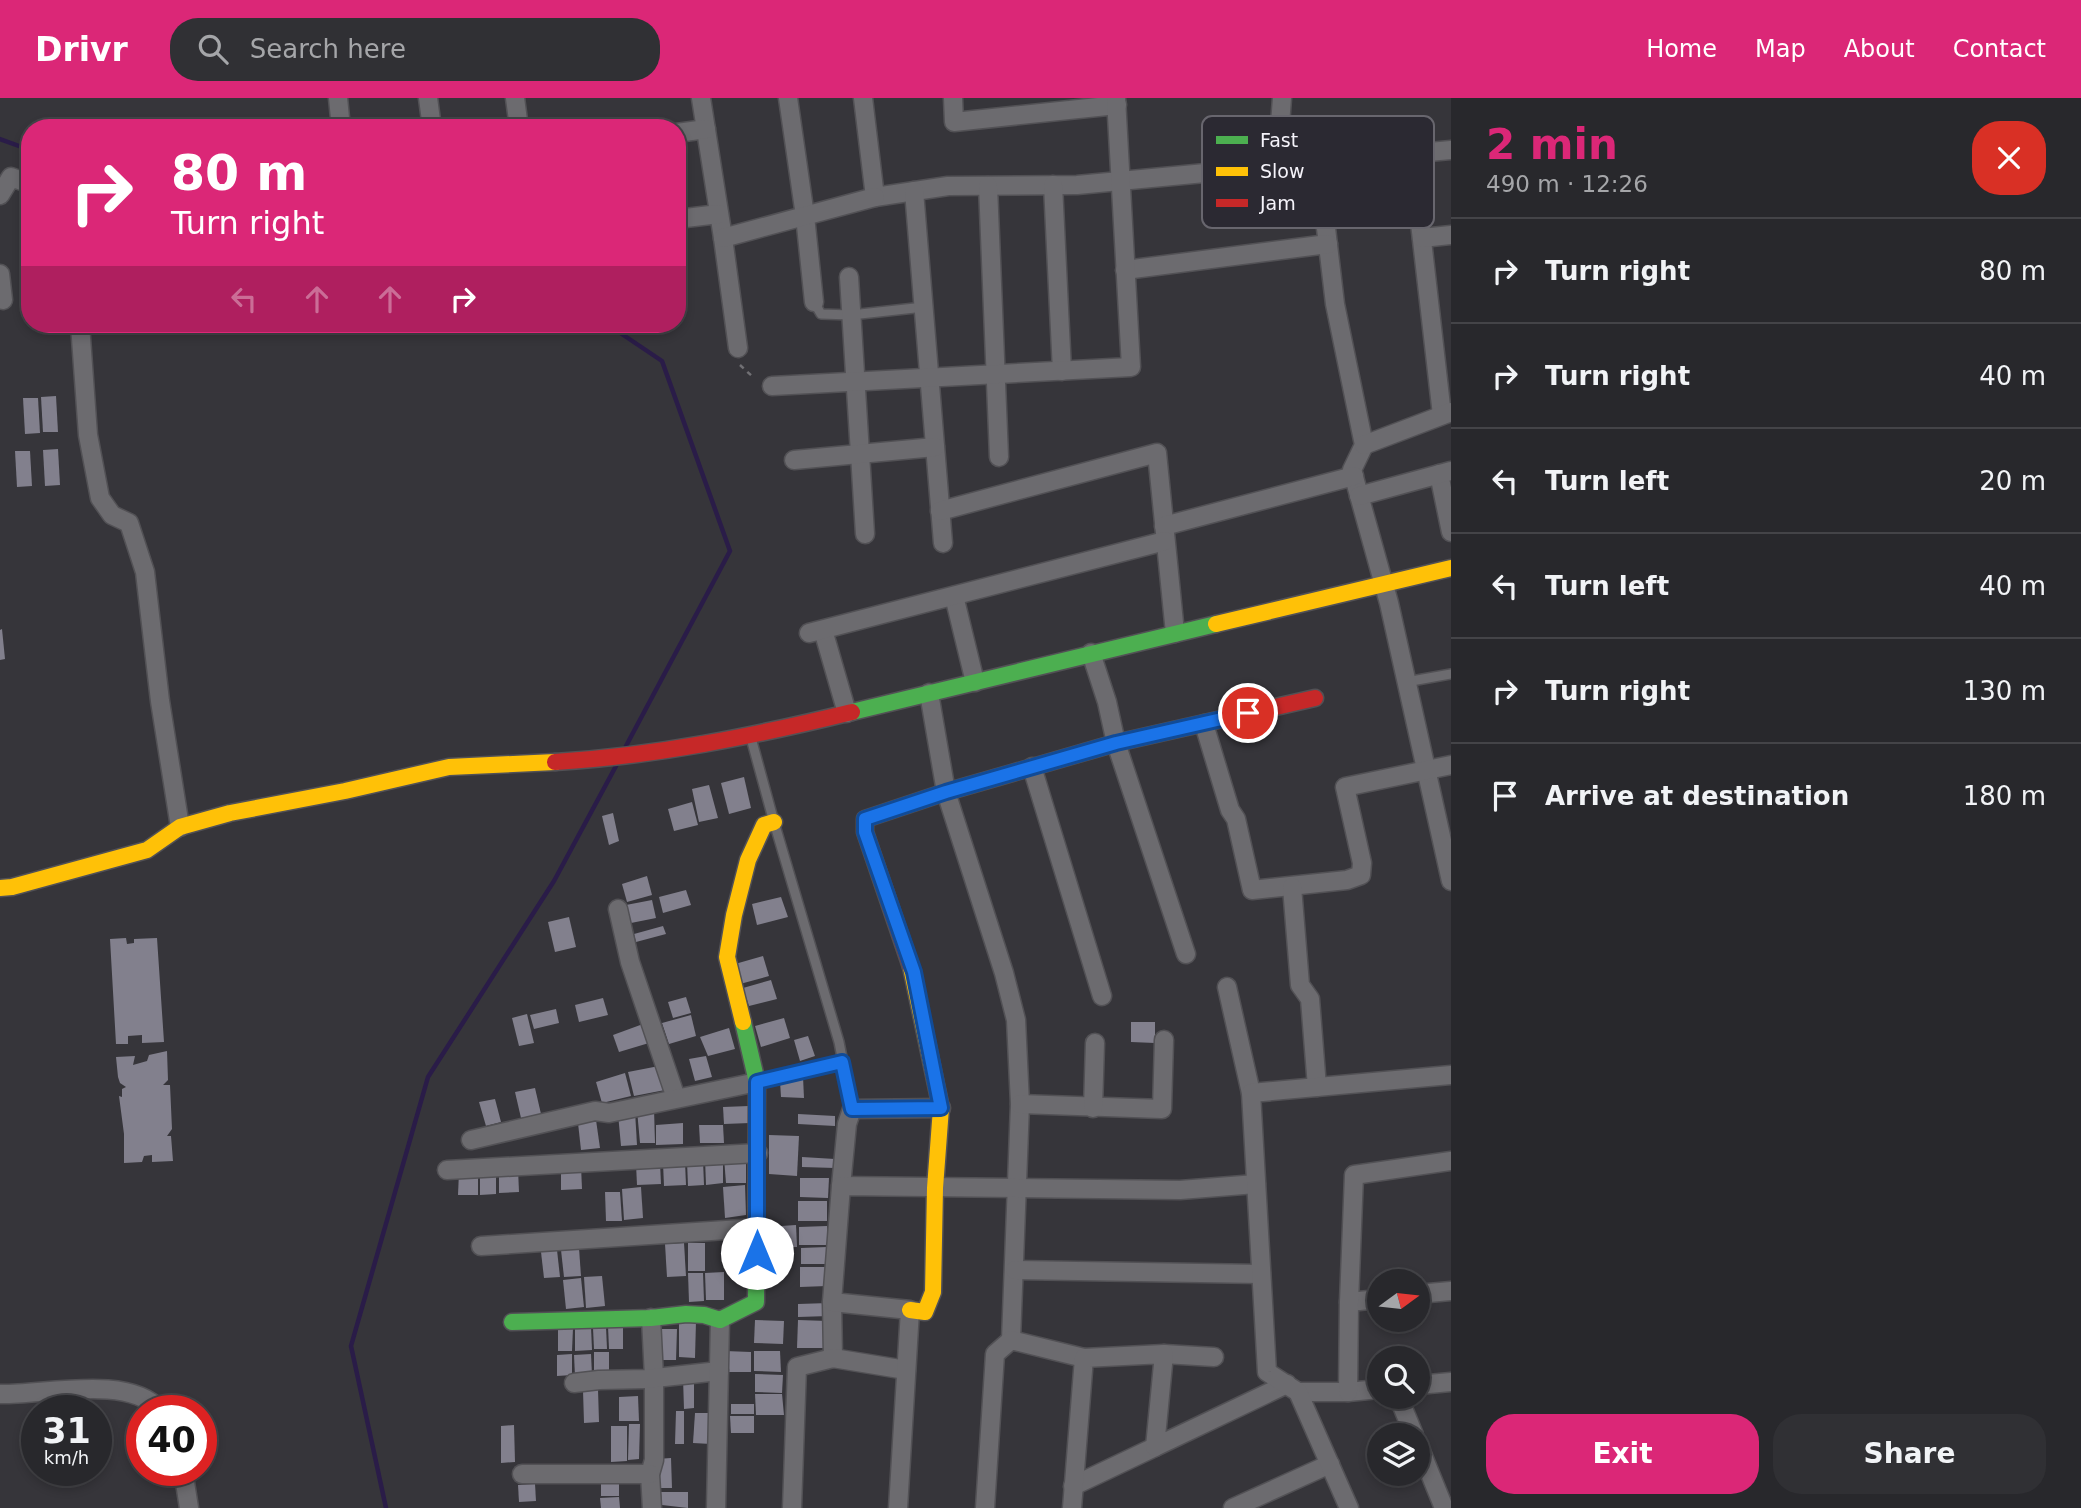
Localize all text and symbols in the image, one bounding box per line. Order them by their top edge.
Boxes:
search box [170,18,660,81]
text: Drivr [35,30,128,69]
icon: search [194,30,232,68]
text: Search here [250,34,406,64]
text: Home [1646,35,1717,63]
text: Map [1755,35,1806,63]
text: About [1844,35,1915,63]
text: Contact [1953,35,2046,63]
legend [1202,116,1434,228]
text: 2 min [1486,120,1618,169]
button: close [1972,121,2046,195]
text: Fast [1260,129,1298,151]
text: 80 m [171,145,307,202]
icon: right [56,147,147,238]
text: Slow [1260,160,1305,182]
text: 490 m · 12:26 [1486,171,1648,197]
text: Jam [1259,192,1296,214]
text: Turn right [171,204,324,242]
icon: right [1486,252,1524,290]
text: Turn right [1545,256,1690,286]
text: 80 m [1979,256,2046,286]
icon: left [225,280,263,318]
icon: ahead [298,280,336,318]
icon: ahead [371,280,409,318]
icon: right [444,280,482,318]
icon: right [1486,357,1524,395]
text: Turn right [1545,361,1690,391]
text: 40 m [1979,361,2046,391]
icon: left [1486,462,1524,500]
text: Turn left [1545,466,1669,496]
text: 20 m [1979,466,2046,496]
icon: left [1486,567,1524,605]
text: Turn left [1545,571,1669,601]
text: 40 m [1979,571,2046,601]
icon: right [1486,672,1524,710]
text: Turn right [1545,676,1690,706]
text: 130 m [1963,676,2046,706]
pin [1218,683,1278,743]
icon: arrive [1229,694,1267,732]
icon: arrive [1486,777,1524,815]
text: Arrive at destination [1545,781,1849,811]
text: 180 m [1963,781,2046,811]
position arrow [720,1216,794,1290]
north arrow [1367,1269,1430,1332]
map controls [1367,1269,1430,1486]
button: search [1367,1346,1430,1409]
speed limit sign: 40 [126,1395,217,1486]
text: 31 [42,1411,91,1451]
button: Exit [1486,1414,1759,1494]
button: Share [1773,1414,2046,1494]
button: layers [1367,1423,1430,1486]
text: km/h [44,1447,89,1468]

